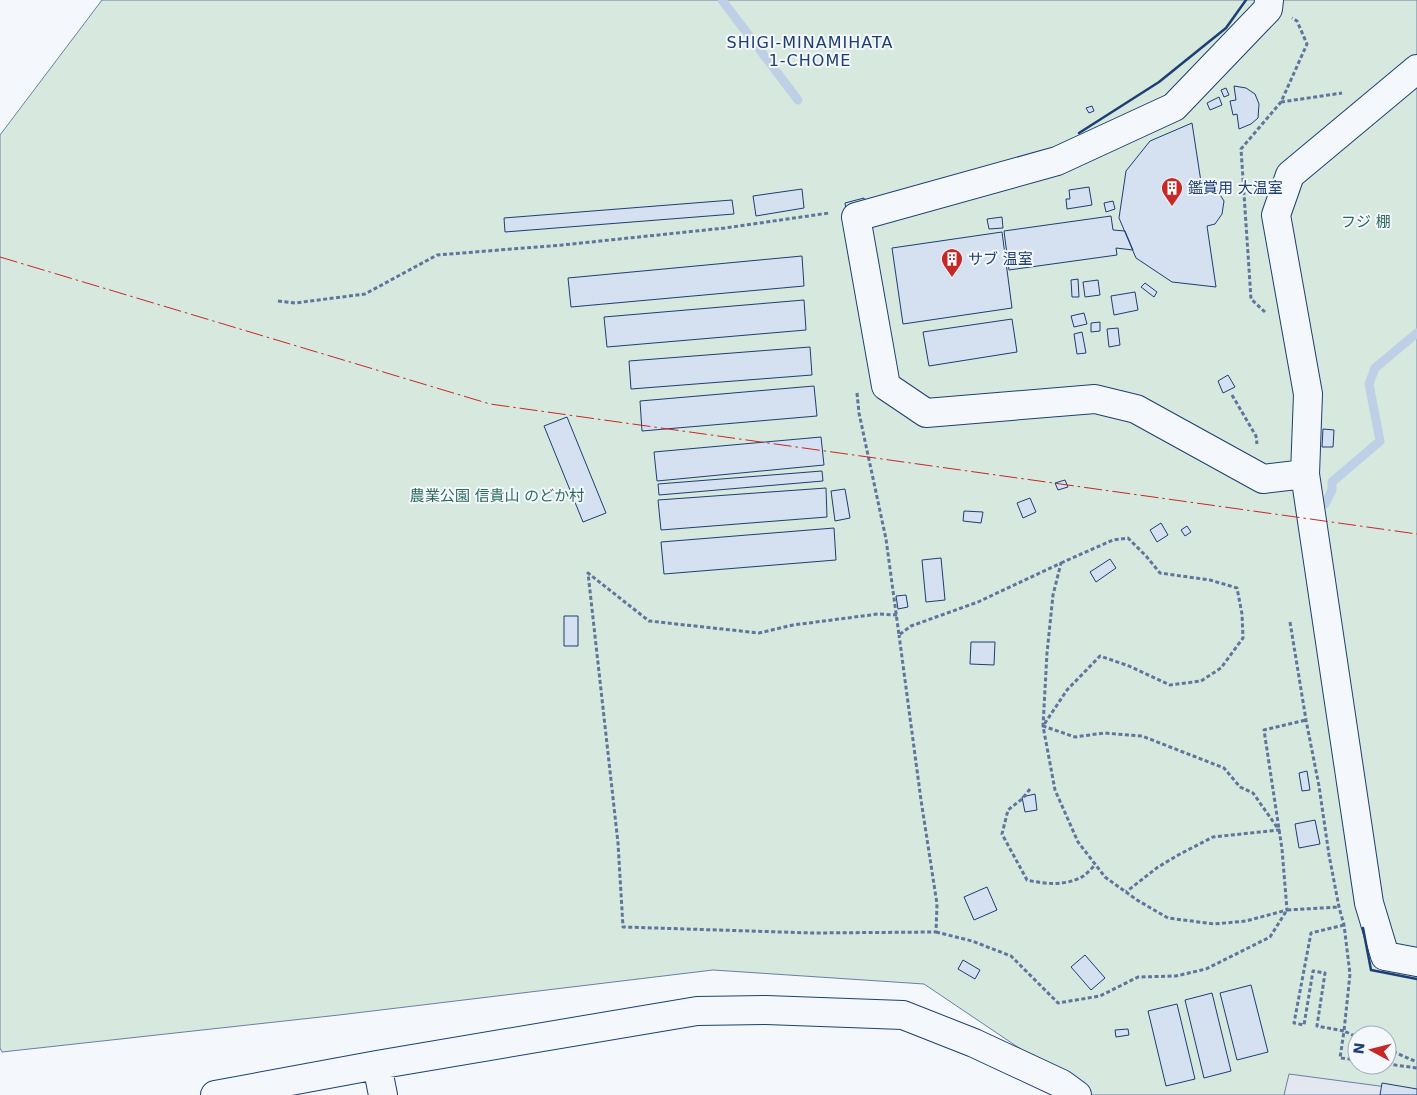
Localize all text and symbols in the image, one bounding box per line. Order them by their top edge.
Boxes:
district label: SHIGI-MINAMIHATA 1-CHOME [727,33,893,70]
building icon: 鑑賞用 大温室 [1160,176,1184,207]
place label: 鑑賞用 大温室 [1188,179,1283,197]
park label: フジ 棚 [1341,213,1391,231]
building icon: サブ 温室 [940,247,964,278]
place label: サブ 温室 [968,250,1033,268]
park label: 農業公園 信貴山 のどか村 [410,487,584,505]
north arrow [1347,1025,1397,1075]
text: N [1350,1042,1368,1055]

